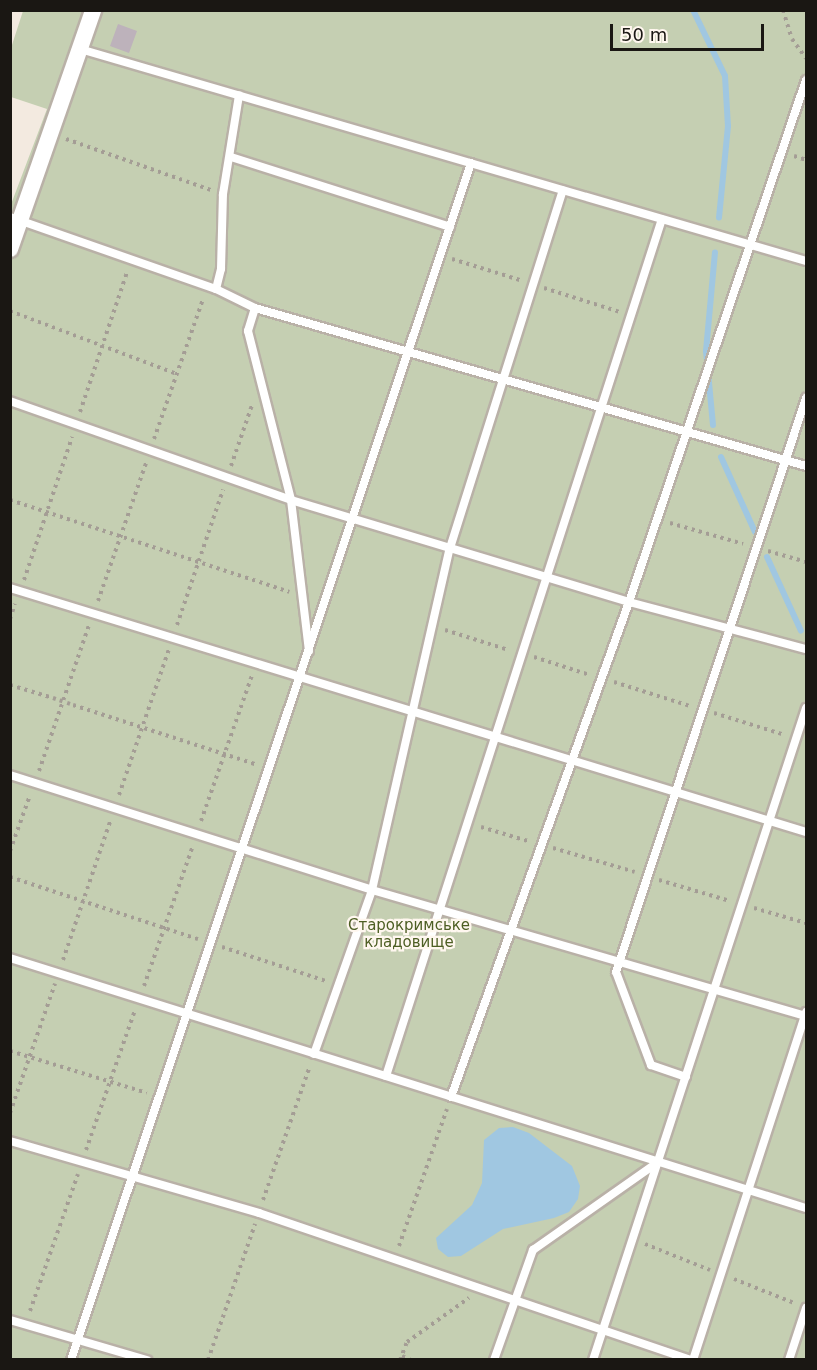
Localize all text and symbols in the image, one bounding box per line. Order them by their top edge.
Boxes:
scale bar [613,12,768,50]
text: 50 m [621,24,667,45]
park label: Старокримське кладовище [348,916,470,951]

